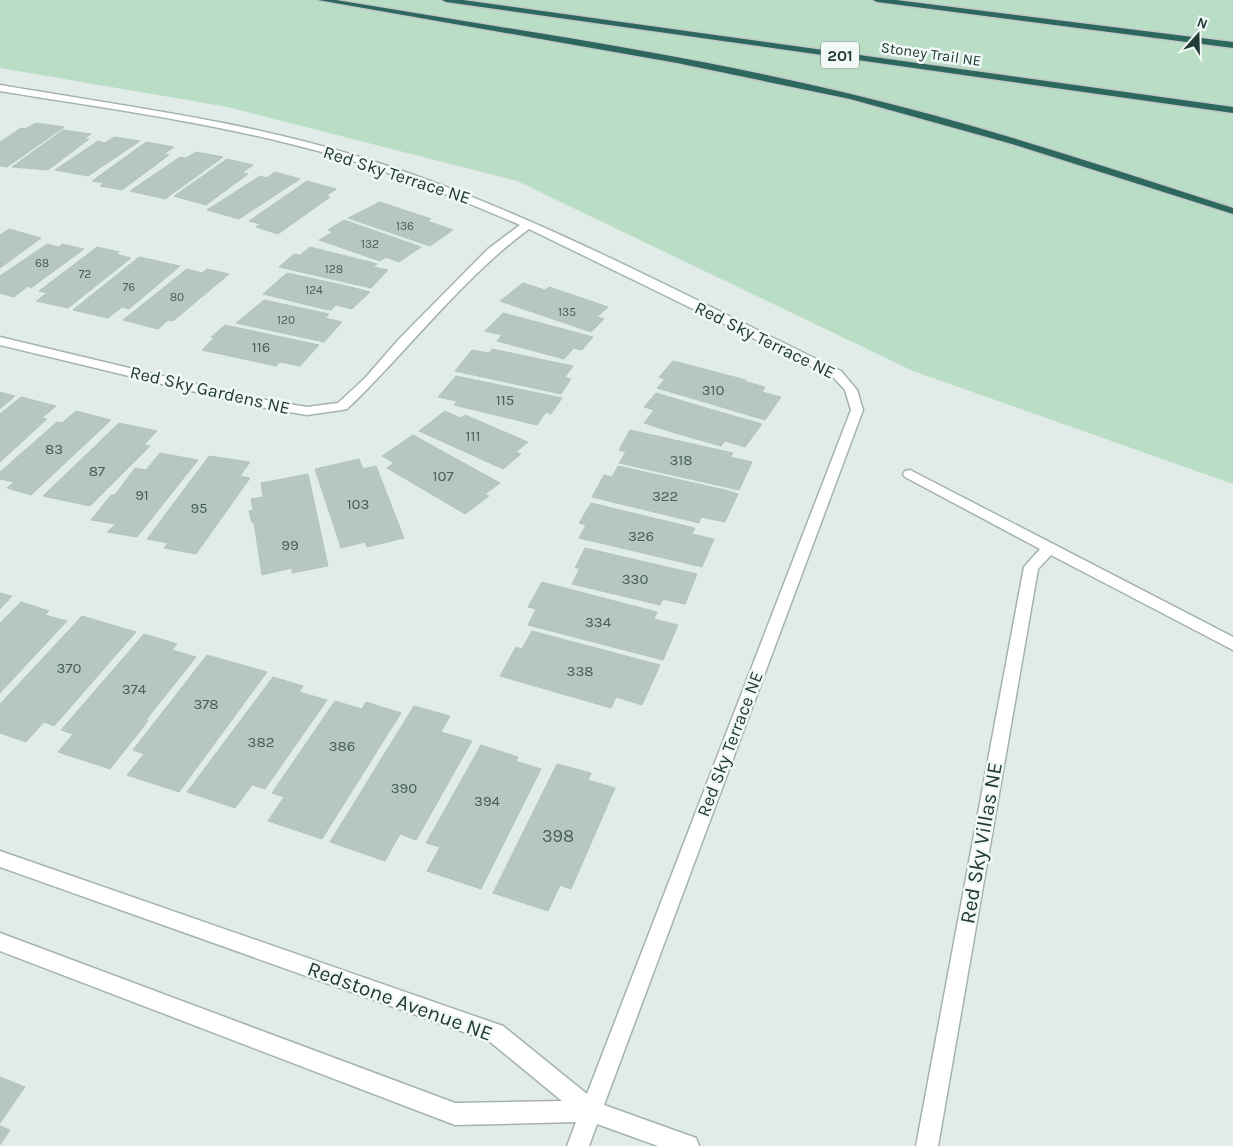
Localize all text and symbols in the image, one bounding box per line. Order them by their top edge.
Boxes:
north arrow [1173,10,1223,60]
text: N [1195,14,1210,33]
street label: Stoney Trail NE [880,38,982,70]
road number: 201 [821,42,859,68]
street label: Red Sky Terrace NE [321,141,473,209]
house number: 136 [396,219,414,233]
house number: 132 [361,237,379,251]
house number: 68 [35,256,49,270]
house number: 128 [325,262,343,276]
house number: 72 [79,267,91,281]
house number: 76 [123,280,135,294]
house number: 124 [305,283,323,297]
house number: 80 [170,290,184,304]
street label: Red Sky Terrace NE [691,296,839,384]
house number: 135 [558,305,576,319]
house number: 120 [277,313,295,327]
house number: 116 [252,338,270,356]
street label: Red Sky Gardens NE [128,361,292,419]
house number: 310 [702,381,724,399]
house number: 115 [496,391,514,409]
house number: 111 [466,427,480,445]
house number: 83 [45,440,63,458]
house number: 318 [669,451,693,469]
house number: 87 [89,462,105,480]
house number: 107 [433,467,453,485]
house number: 91 [135,486,149,504]
house number: 322 [652,487,678,505]
house number: 103 [347,495,369,513]
house number: 95 [190,499,208,517]
house number: 326 [628,527,654,545]
house number: 99 [281,536,299,554]
house number: 330 [622,570,648,588]
house number: 334 [585,613,612,631]
house number: 370 [57,659,81,677]
house number: 338 [567,662,593,680]
street label: Red Sky Terrace NE [692,668,768,820]
house number: 374 [122,680,147,698]
house number: 378 [193,695,219,713]
house number: 382 [248,733,274,751]
house number: 386 [329,737,355,755]
street label: Red Sky Villas NE [955,760,1007,926]
house number: 390 [391,779,417,797]
house number: 394 [474,792,501,810]
house number: 398 [542,825,574,847]
street label: Redstone Avenue NE [304,956,496,1046]

